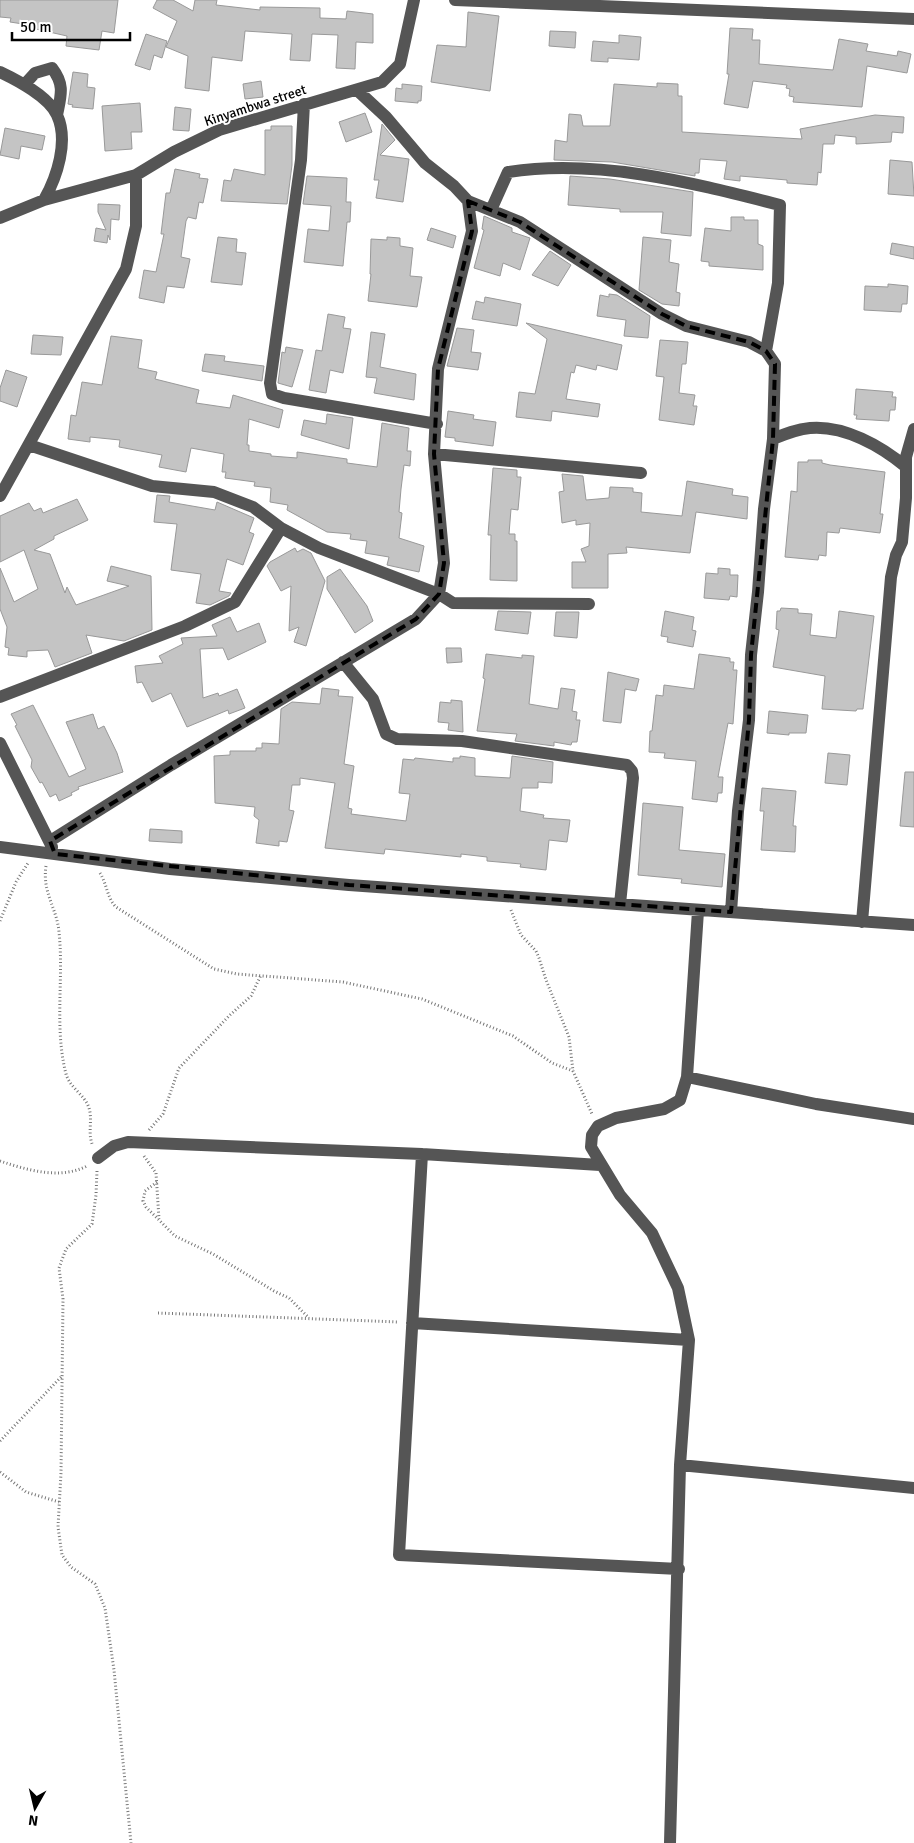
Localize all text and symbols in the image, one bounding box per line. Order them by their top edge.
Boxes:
scale bar [12,10,130,42]
text: 50 m [20,18,51,36]
street label: Kinyambwa street [202,81,309,130]
north arrow [10,1783,60,1833]
text: N [27,1811,39,1829]

